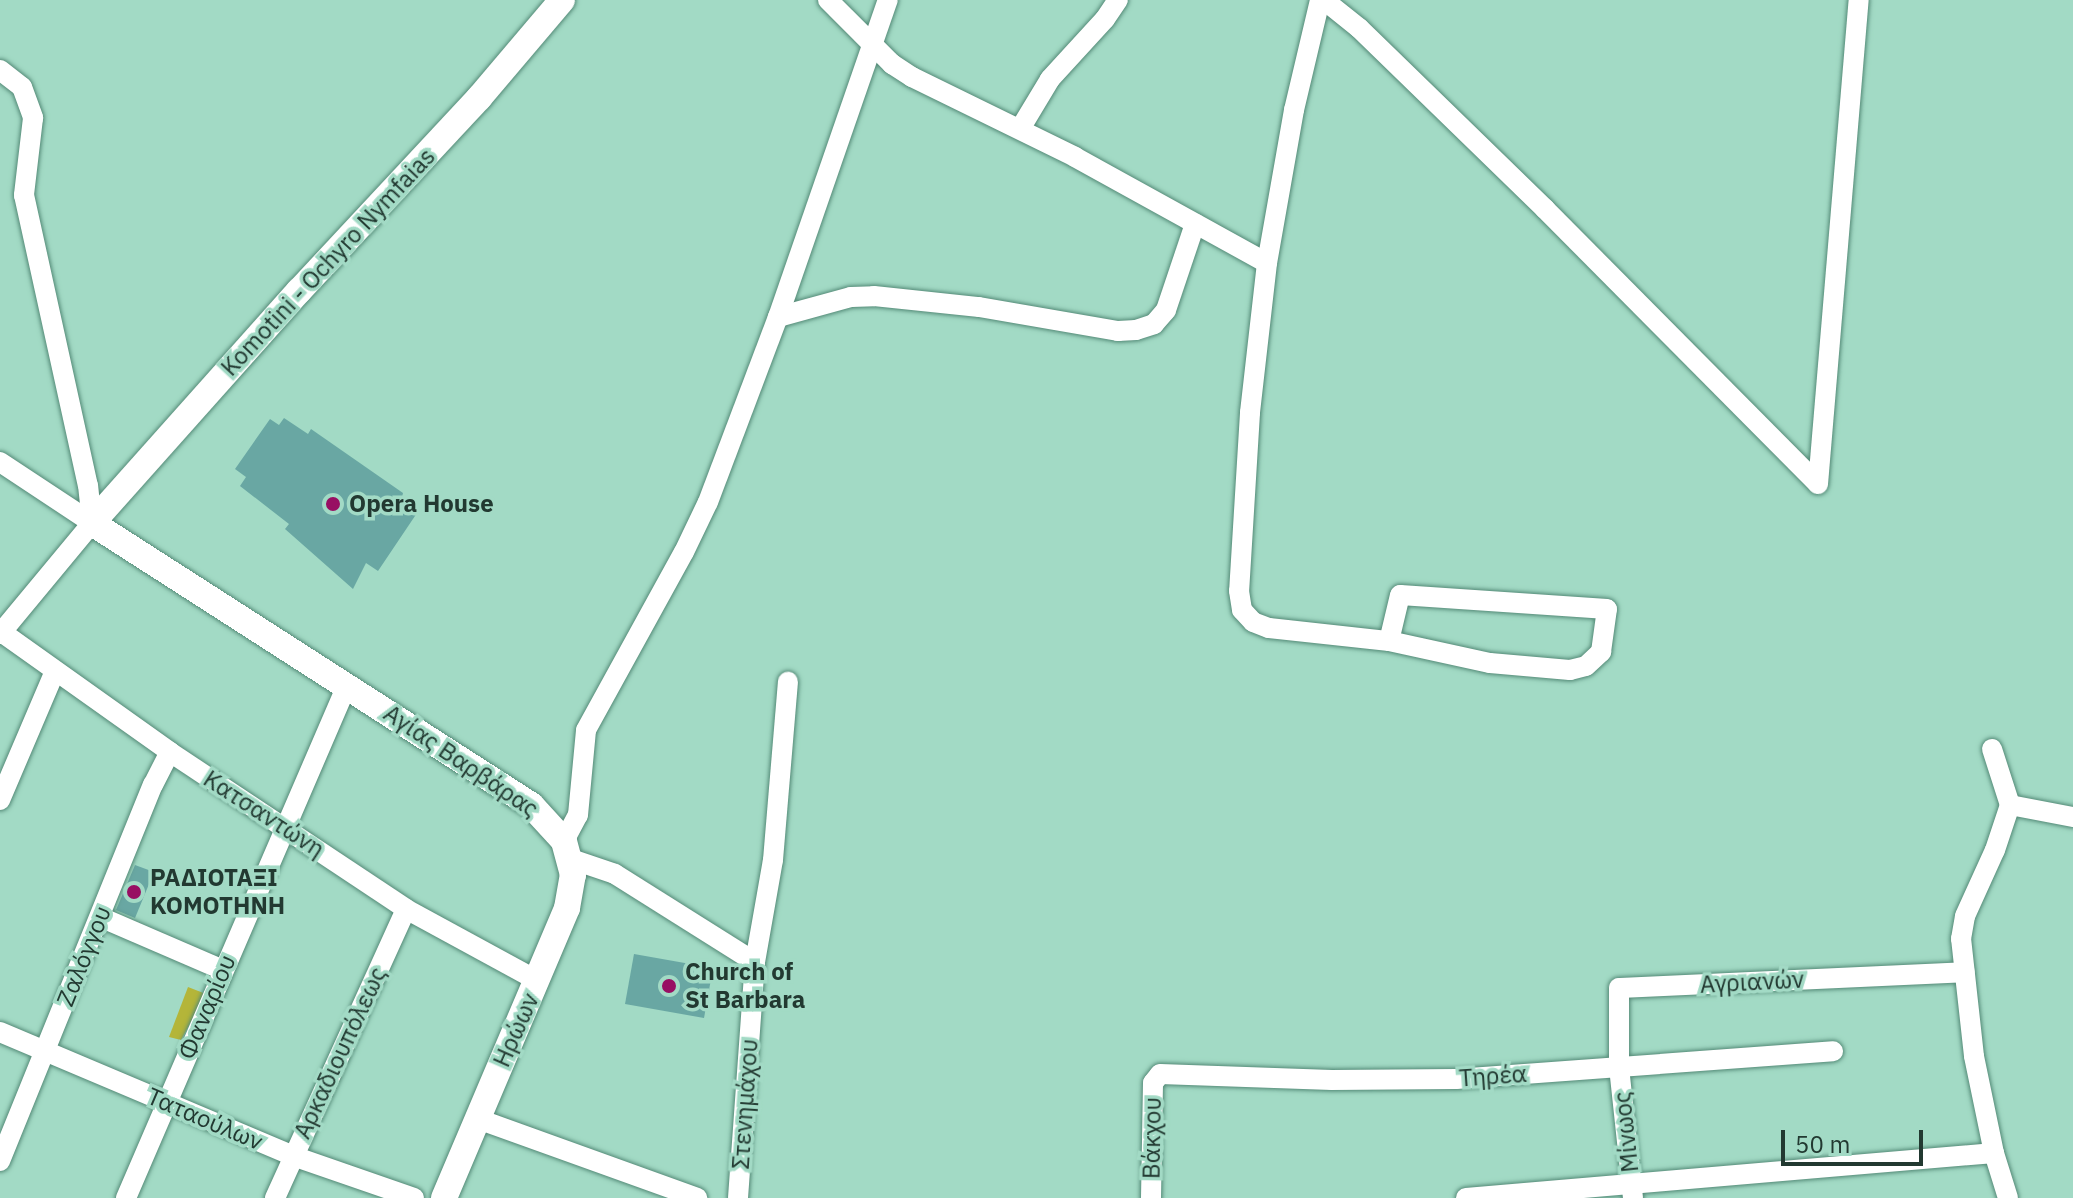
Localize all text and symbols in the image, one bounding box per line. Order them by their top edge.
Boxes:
street label: Komotini - Ochyro Nymfaias [215,142,441,382]
place label: Opera House [349,490,494,518]
marker: Opera House [324,495,342,513]
street label: Αγίας Βαρβάρας [378,699,544,823]
street label: Κατσαντώνη [198,764,330,864]
place label: ΡΑΔΙΟΤΑΞΙ ΚΟΜΟΤΗΝΗ [150,864,285,920]
marker: ΡΑΔΙΟΤΑΞΙ ΚΟΜΟΤΗΝΗ [125,883,143,901]
street label: Ζαλόγγου [51,902,117,1010]
street label: Φαναρίου [172,950,242,1064]
place label: Church of St Barbara [685,958,805,1014]
street label: Αρκαδιουπόλεως [288,963,392,1143]
street label: Αγριανών [1699,965,1805,999]
marker: Church of St Barbara [660,977,678,995]
street label: Ηρώων [487,989,545,1071]
street label: Στενημάχου [726,1038,764,1170]
street label: Τηρέα [1458,1059,1528,1093]
street label: Ταταούλων [143,1082,267,1156]
street label: Μίνωος [1607,1090,1645,1174]
street label: Βάκχου [1137,1097,1167,1179]
scale bar [1785,1114,1927,1164]
text: 50 m [1795,1128,1850,1160]

